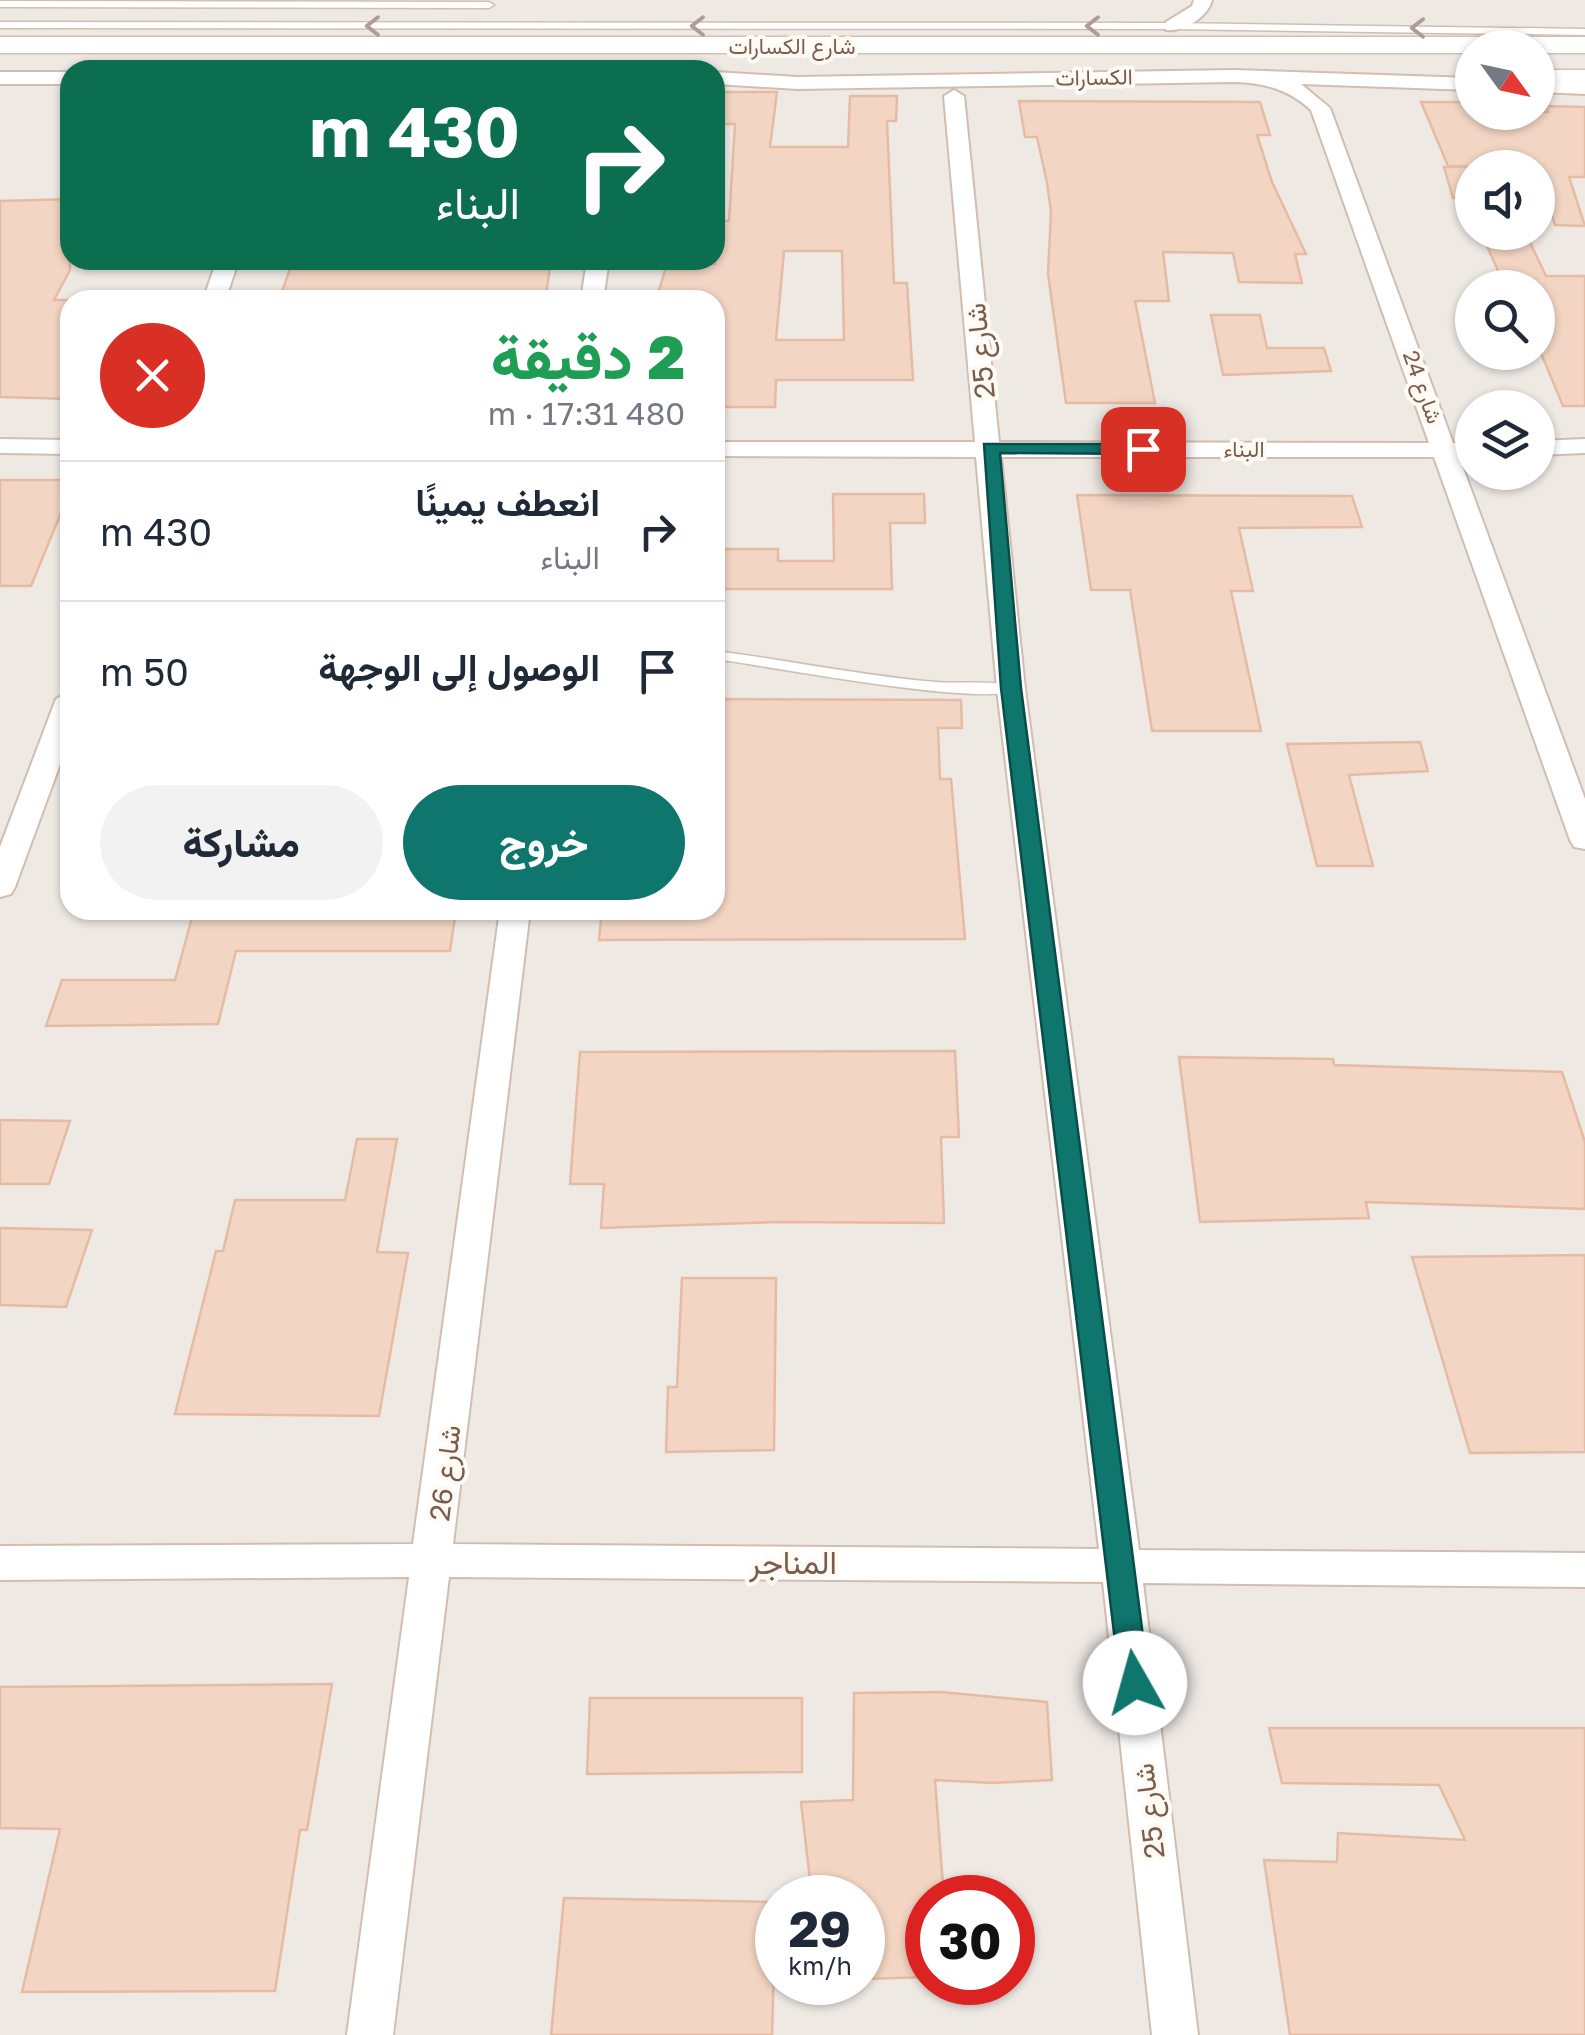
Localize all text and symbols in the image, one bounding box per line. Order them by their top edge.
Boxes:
one-way arrow [364,15,380,37]
one-way arrow [1084,15,1100,37]
one-way arrow [689,16,705,37]
one-way arrow [1409,17,1424,39]
north arrow [1455,30,1555,130]
map controls [1455,30,1555,490]
street label: شارع الكسارات [728,32,856,61]
street label: الكسارات [1055,62,1133,92]
text: 430 m [309,88,520,172]
icon: right [555,100,685,230]
button: sound [1455,150,1555,250]
text: البناء [436,175,520,229]
button: search [1455,270,1555,370]
street label: شارع 25 [958,301,1004,400]
text: 2 دقيقة [491,320,685,392]
button: close [100,323,205,428]
street label: شارع 24 [1396,347,1449,428]
button: layers [1455,390,1555,490]
text: 480 m · 17:31 [488,394,685,432]
pin [1101,407,1186,492]
icon: arrive [1116,422,1171,477]
street label: البناء [1223,435,1265,462]
text: انعطف يمينًا [415,479,600,524]
icon: right [630,504,685,559]
text: 430 m [100,509,212,554]
text: البناء [540,538,600,576]
text: الوصول إلى الوجهة [318,644,600,689]
icon: arrive [630,644,685,699]
text: 50 m [100,649,189,694]
button: مشاركة [100,785,383,900]
button: خروج [403,785,685,900]
street label: شارع 26 [422,1423,470,1523]
street label: المناجر [748,1543,837,1583]
position arrow [1083,1631,1187,1735]
street label: شارع 25 [1126,1761,1174,1861]
speed limit sign: 30 [905,1875,1035,2005]
text: 29 [789,1898,851,1958]
text: km/h [788,1950,852,1981]

